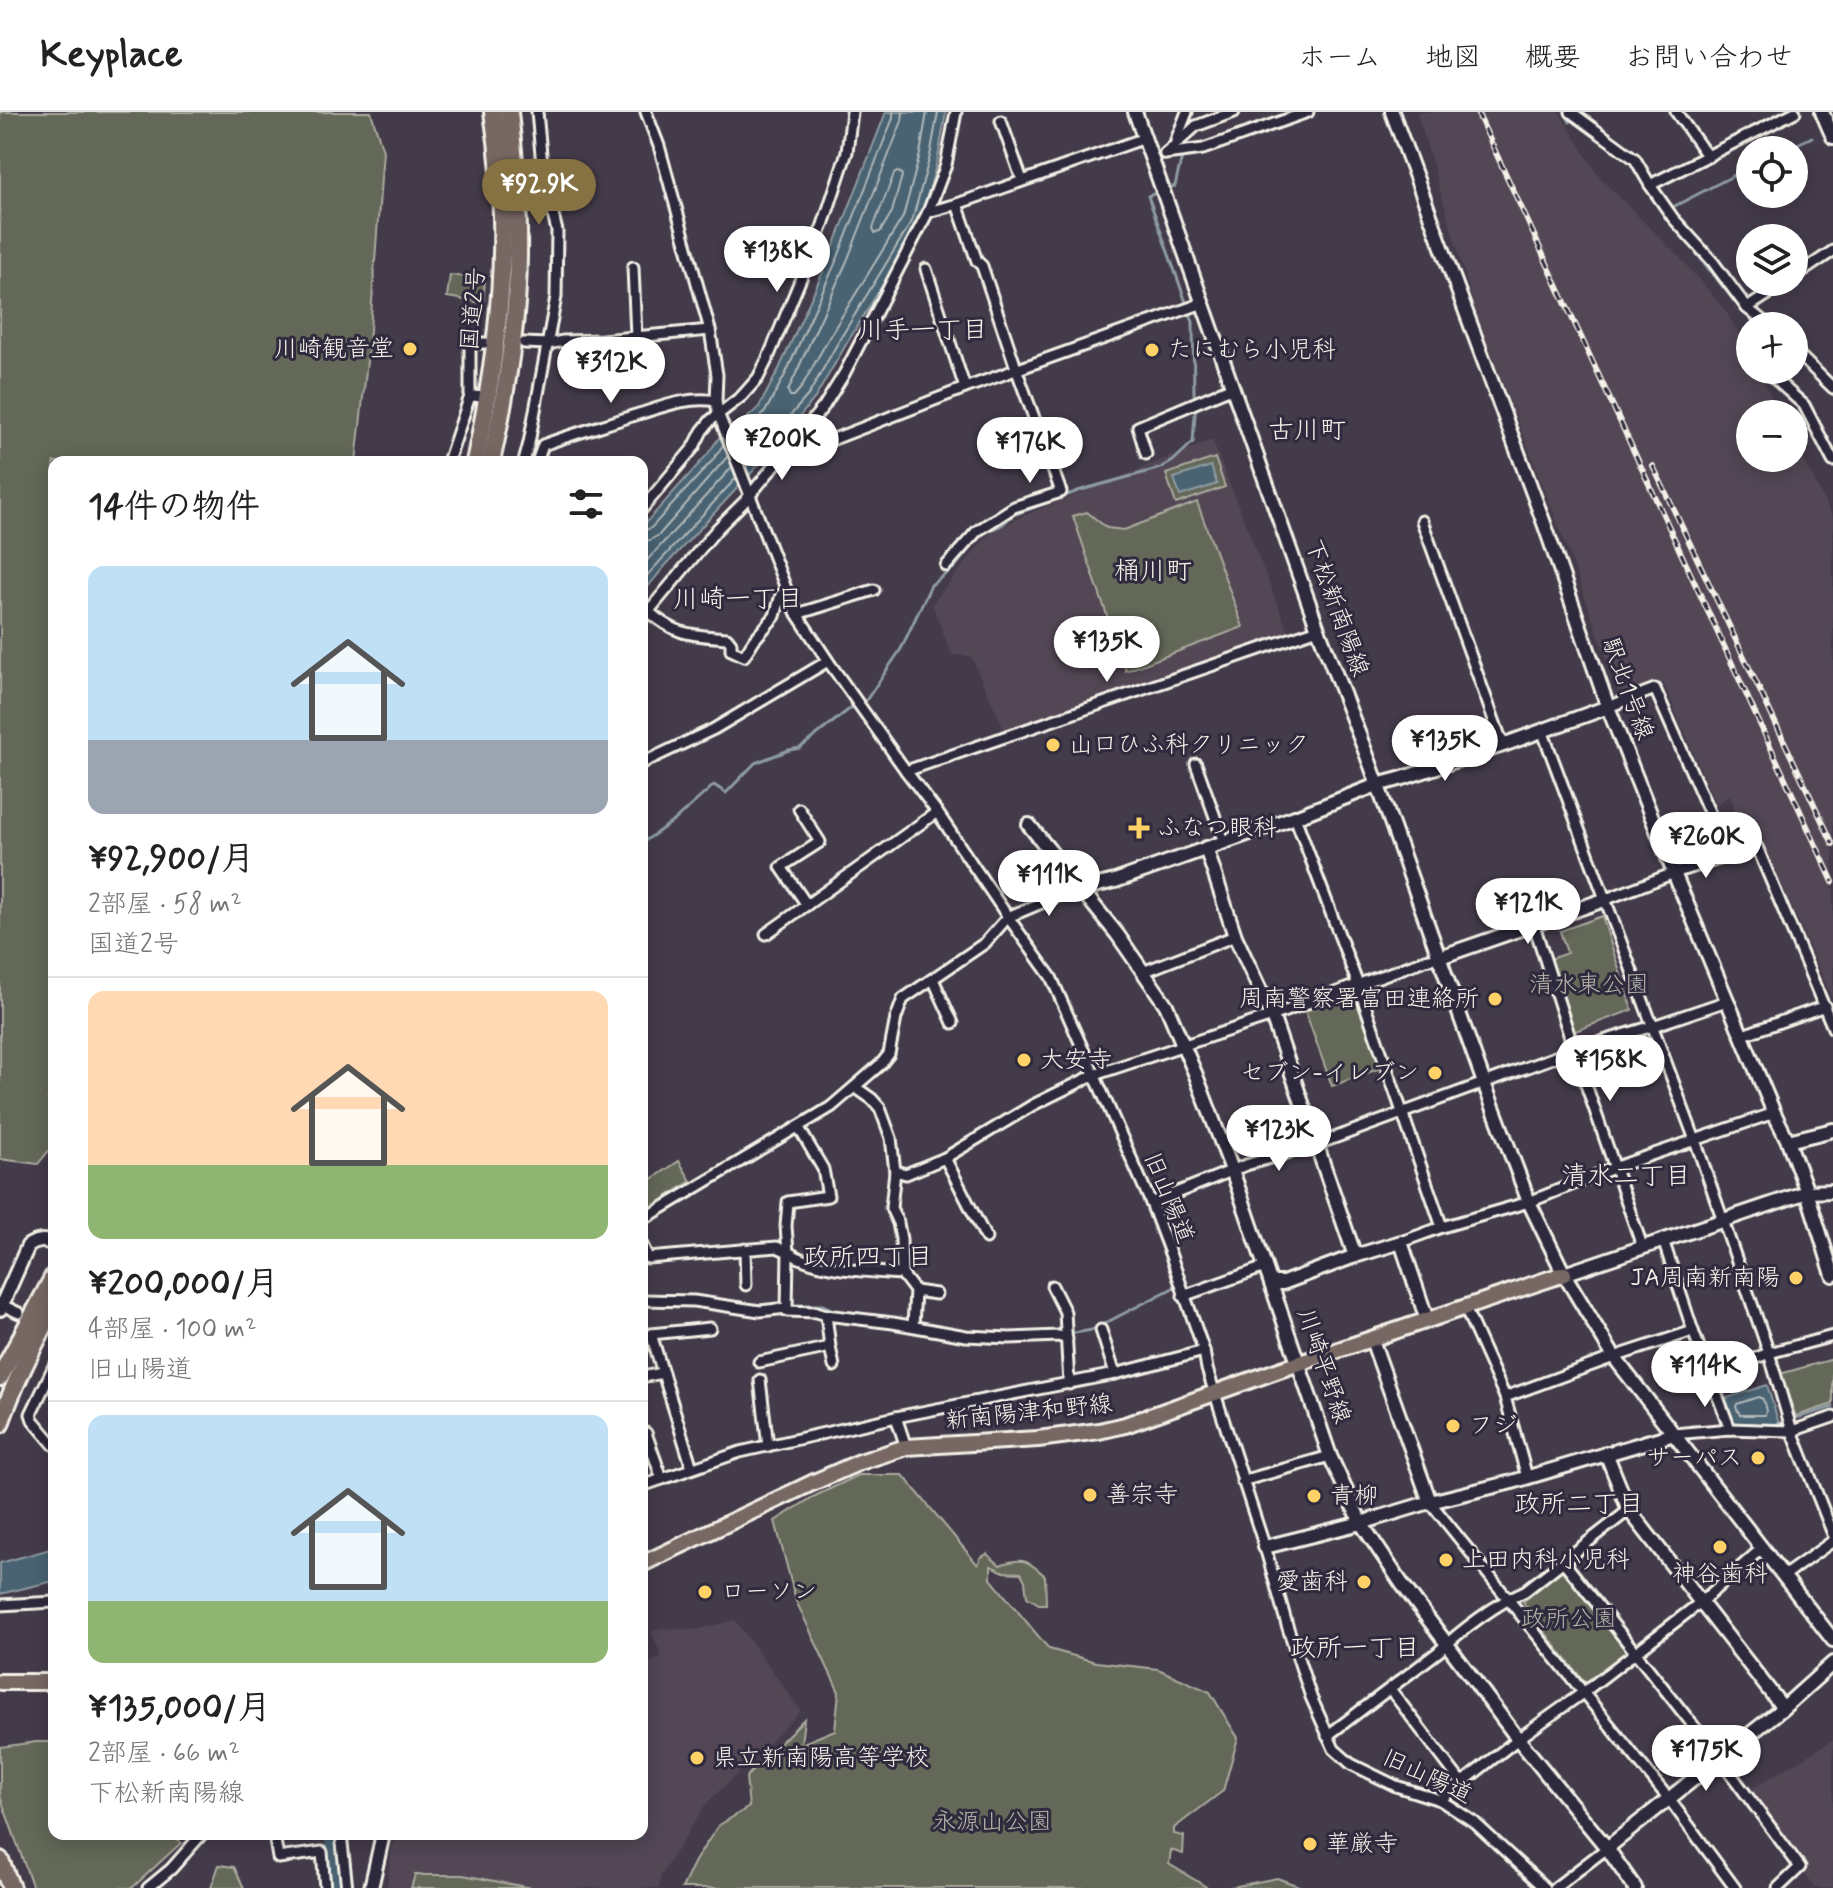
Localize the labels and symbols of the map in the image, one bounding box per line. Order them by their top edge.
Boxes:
pin: ¥92.9K [474,159,604,227]
pin: ¥138K [721,226,833,294]
street label: 国道2号 [455,266,493,352]
district label: 川手一丁目 [858,314,988,348]
place label: 川崎観音堂 [274,334,394,365]
place label: たにむら小児科 [1168,335,1336,366]
pin: ¥312K [555,337,667,405]
marker: 川崎観音堂 [401,340,419,358]
marker: たにむら小児科 [1143,341,1161,359]
pin: ¥200K [726,414,838,482]
district label: 古川町 [1268,414,1346,448]
pin: ¥176K [974,417,1086,485]
street label: 下松新南陽線 [1297,535,1375,681]
district label: 桶川町 [1114,555,1192,589]
district label: 川崎一丁目 [673,583,803,617]
pin: ¥135K [1051,616,1163,684]
street label: 駅北1号線 [1594,634,1660,744]
pin: ¥135K [1389,715,1501,783]
place label: 山口ひふ科クリニック [1069,730,1309,761]
marker: 山口ひふ科クリニック [1044,736,1062,754]
pin: ¥260K [1650,812,1762,880]
place label: ふなつ眼科 [1157,813,1277,844]
marker: ふなつ眼科 [1128,817,1150,839]
pin: ¥111K [993,850,1105,918]
pin: ¥121K [1472,878,1584,946]
park label: 清水東公園 [1529,970,1649,1001]
place label: 周南警察署富田連絡所 [1239,984,1479,1015]
marker: 周南警察署富田連絡所 [1486,990,1504,1008]
pin: ¥158K [1554,1035,1666,1103]
place label: 大安寺 [1040,1045,1112,1076]
marker: 大安寺 [1015,1051,1033,1069]
place label: セブン-イレブン [1240,1058,1419,1089]
marker: セブン-イレブン [1426,1064,1444,1082]
pin: ¥123K [1223,1105,1335,1173]
street label: 旧山陽道 [1136,1148,1200,1248]
district label: 清水二丁目 [1561,1160,1691,1194]
district label: 政所四丁目 [803,1241,933,1275]
place label: JA周南新南陽 [1630,1263,1780,1294]
marker: JA周南新南陽 [1787,1269,1805,1287]
street label: 川崎平野線 [1289,1304,1357,1428]
pin: ¥114K [1649,1341,1761,1409]
street label: 新南陽津和野線 [944,1389,1114,1437]
place label: フジ [1469,1411,1517,1442]
marker: フジ [1444,1417,1462,1435]
place label: サーパス [1646,1443,1742,1474]
marker: サーパス [1749,1449,1767,1467]
place label: 善宗寺 [1106,1480,1178,1511]
place label: 青柳 [1330,1481,1378,1512]
marker: 善宗寺 [1081,1486,1099,1504]
marker: 青柳 [1305,1487,1323,1505]
district label: 政所二丁目 [1514,1488,1644,1522]
marker: 神谷歯科 [1711,1538,1729,1556]
place label: 上田内科小児科 [1462,1545,1630,1576]
marker: 上田内科小児科 [1437,1551,1455,1569]
place label: 神谷歯科 [1672,1559,1768,1590]
place label: 愛歯科 [1276,1567,1348,1598]
marker: 愛歯科 [1355,1573,1373,1591]
place label: ローソン [721,1577,817,1608]
marker: ローソン [696,1583,714,1601]
park label: 政所公園 [1521,1604,1617,1635]
district label: 政所一丁目 [1290,1632,1420,1666]
pin: ¥175K [1650,1725,1762,1793]
place label: 県立新南陽高等学校 [713,1743,929,1774]
street label: 旧山陽道 [1377,1743,1477,1811]
marker: 県立新南陽高等学校 [688,1749,706,1767]
park label: 永源山公園 [932,1807,1052,1838]
place label: 華厳寺 [1326,1829,1398,1860]
marker: 華厳寺 [1301,1835,1319,1853]

